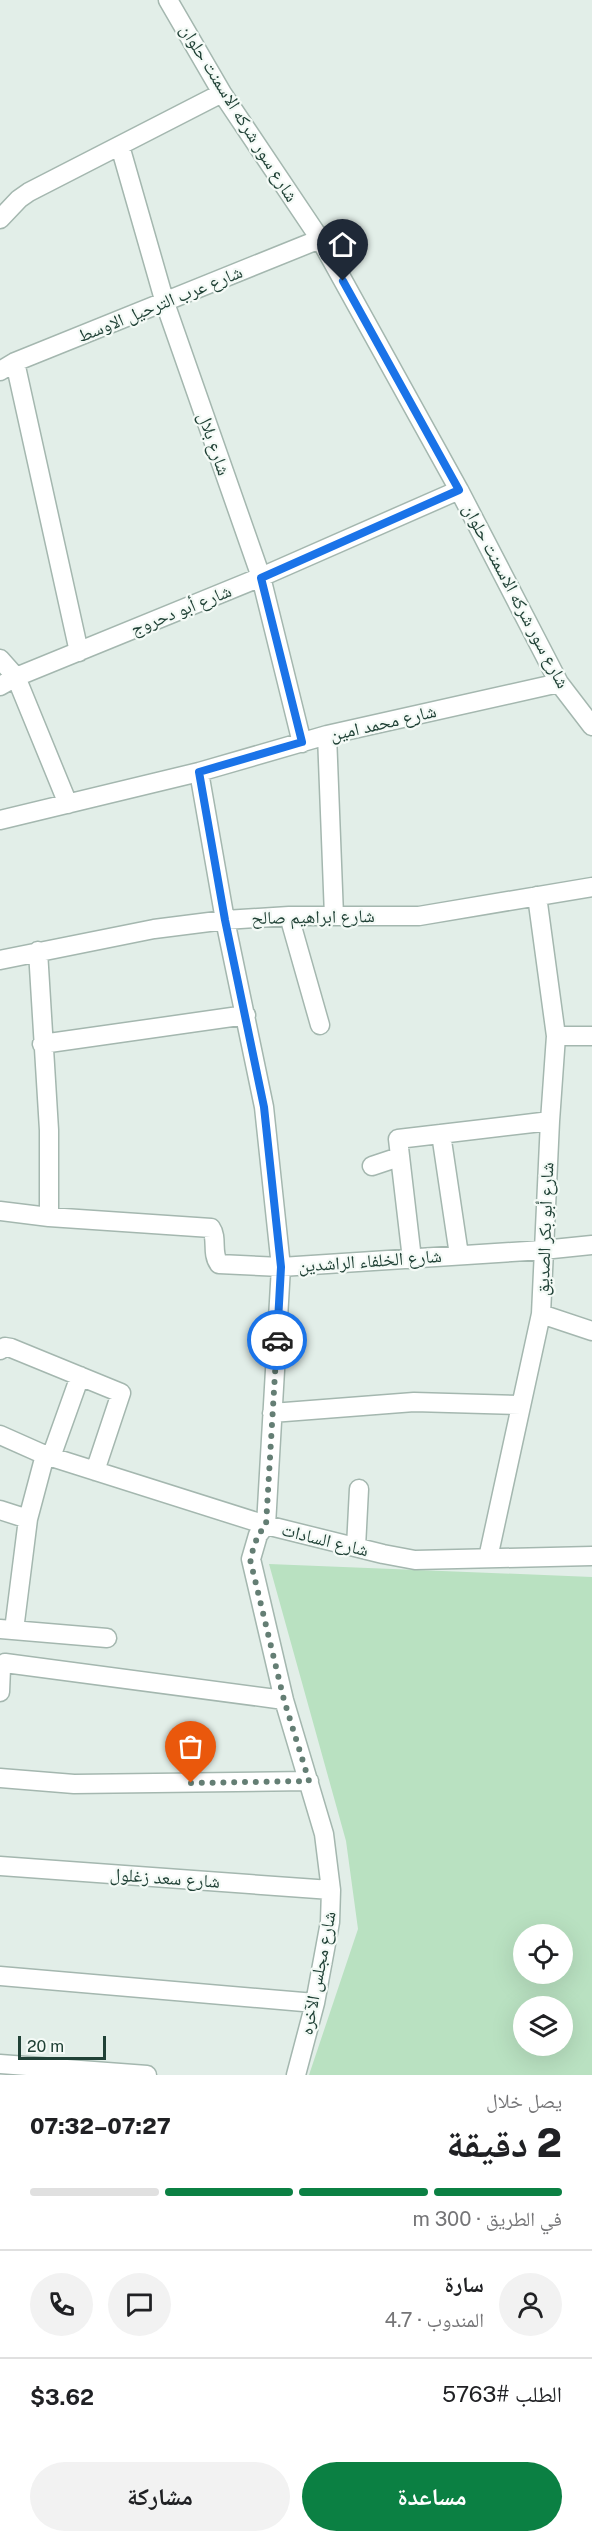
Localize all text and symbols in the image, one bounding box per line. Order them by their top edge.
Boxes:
street label: شارع سور شركه الاسمنت حلوان [175,20,303,206]
pin [317,219,368,281]
icon: home [326,228,359,261]
street label: شارع عرب الترحيل الاوسط [74,261,246,347]
street label: شارع بلال [193,410,235,478]
street label: شارع سور شركه الاسمنت حلوان [458,500,574,692]
street label: شارع أبو دحروج [127,580,235,641]
street label: شارع محمد امين [328,700,438,746]
street label: شارع ابراهيم صالح [251,905,375,930]
street label: شارع أبو بكر الصديق [532,1162,558,1296]
street label: شارع الخلفاء الراشدين [298,1245,442,1277]
courier [247,1310,307,1370]
icon: car [261,1324,294,1357]
street label: شارع السادات [279,1519,371,1561]
pin [165,1721,216,1783]
icon: bag [174,1730,207,1763]
street label: شارع سعد زغلول [109,1863,221,1893]
street label: شارع مجلس الآخره [295,1909,341,2037]
map controls [513,1924,573,2056]
button: locate [513,1924,573,1984]
button: layers [513,1996,573,2056]
scale bar [18,2033,106,2060]
text: 20 m [27,2037,64,2056]
text: يصل خلال [486,2089,562,2113]
text: 07:27–07:32 [30,2113,171,2139]
text: 2 دقيقة [446,2120,562,2166]
text: في الطريق · 300 m [412,2207,562,2231]
text: سارة [445,2271,484,2297]
button: phone [30,2273,93,2336]
button: chat [108,2273,171,2336]
button: person [499,2273,562,2336]
text: المندوب · 4.7 [384,2308,484,2332]
text: الطلب #5763 [442,2381,562,2407]
text: $3.62 [30,2384,94,2410]
button: مشاركة [30,2462,290,2531]
button: مساعدة [302,2462,562,2531]

